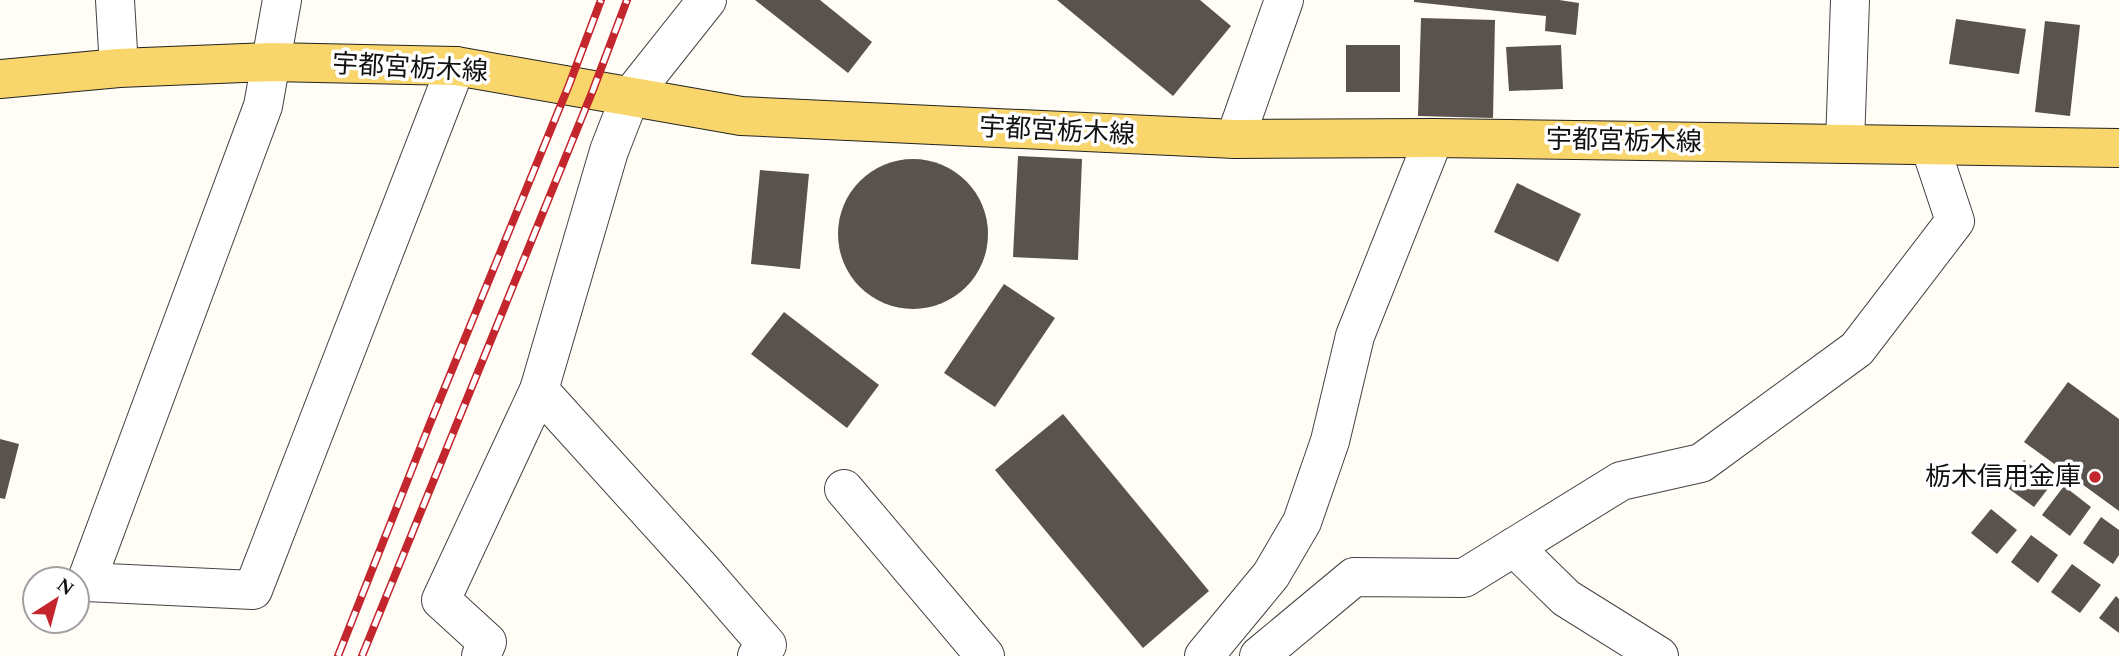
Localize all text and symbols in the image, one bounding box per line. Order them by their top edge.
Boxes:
street label: 宇都宮栃木線 [331,44,489,92]
street label: 宇都宮栃木線 [978,107,1136,155]
street label: 宇都宮栃木線 [1546,120,1702,162]
place label: 栃木信用金庫 [1925,457,2081,497]
marker: 栃木信用金庫 [2087,469,2103,485]
north arrow [21,565,91,635]
text: N [50,571,80,604]

